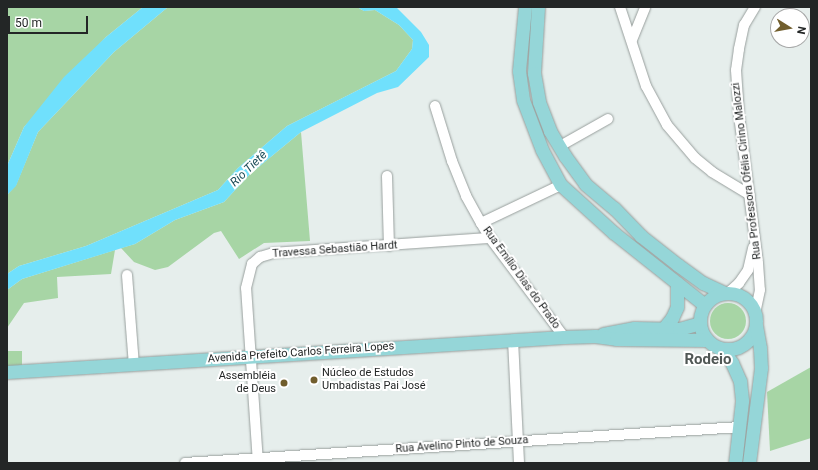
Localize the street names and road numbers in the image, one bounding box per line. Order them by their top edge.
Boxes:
street label: Rua Professora Ofélia Cirino Malozzi [730,82,764,260]
street label: Rua Emílio Dias do Prado [480,224,562,332]
street label: Travessa Sebastião Hardt [272,239,398,261]
street label: Avenida Prefeito Carlos Ferreira Lopes [207,340,395,366]
street label: Rua Avelino Pinto de Souza [395,434,529,456]

